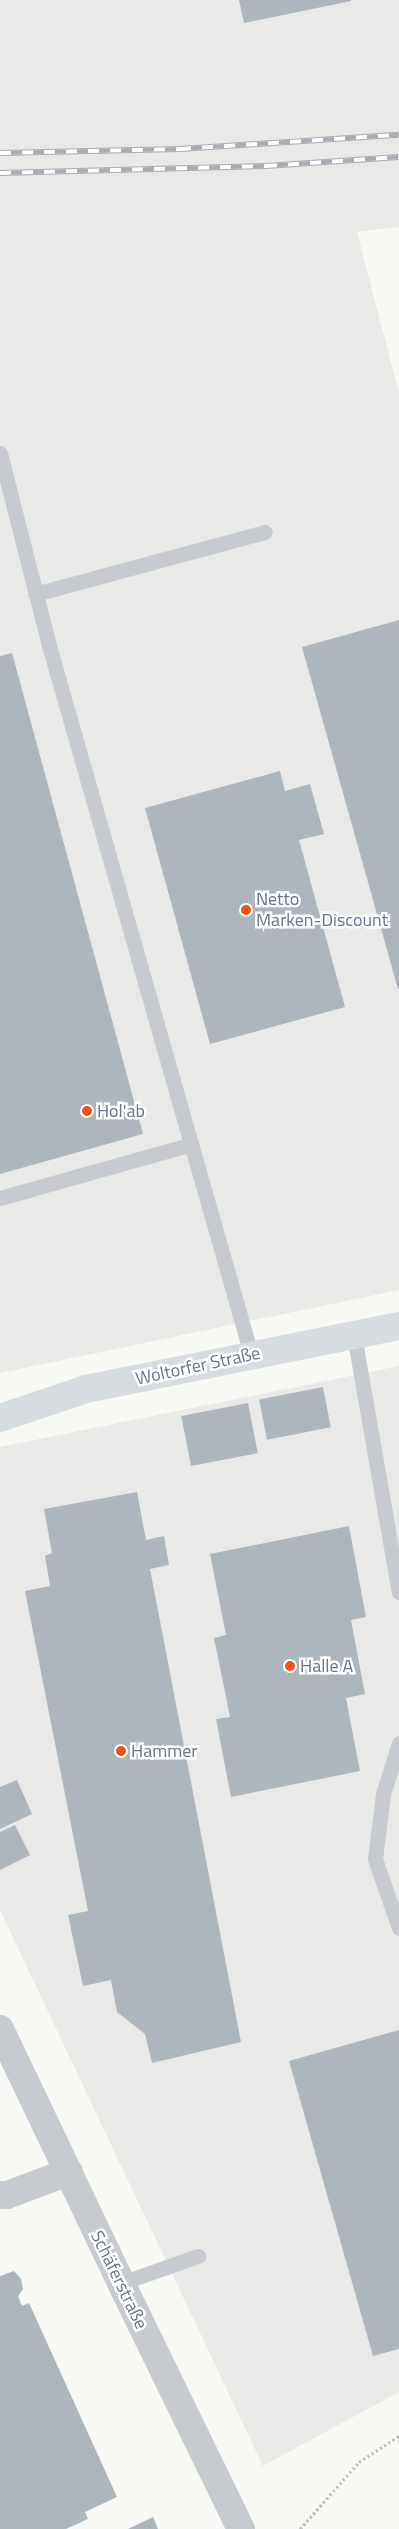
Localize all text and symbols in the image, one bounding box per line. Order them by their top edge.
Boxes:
place label: Netto Marken-Discount [256,889,388,932]
marker: Netto Marken-Discount [240,904,252,916]
place label: Hol'ab [97,1100,145,1122]
marker: Hol'ab [81,1105,93,1117]
street label: Woltorfer Straße [134,1342,262,1390]
place label: Halle A [300,1655,353,1677]
marker: Halle A [284,1660,296,1672]
place label: Hammer [131,1740,198,1762]
marker: Hammer [115,1745,127,1757]
street label: Schäferstraße [86,2227,152,2333]

